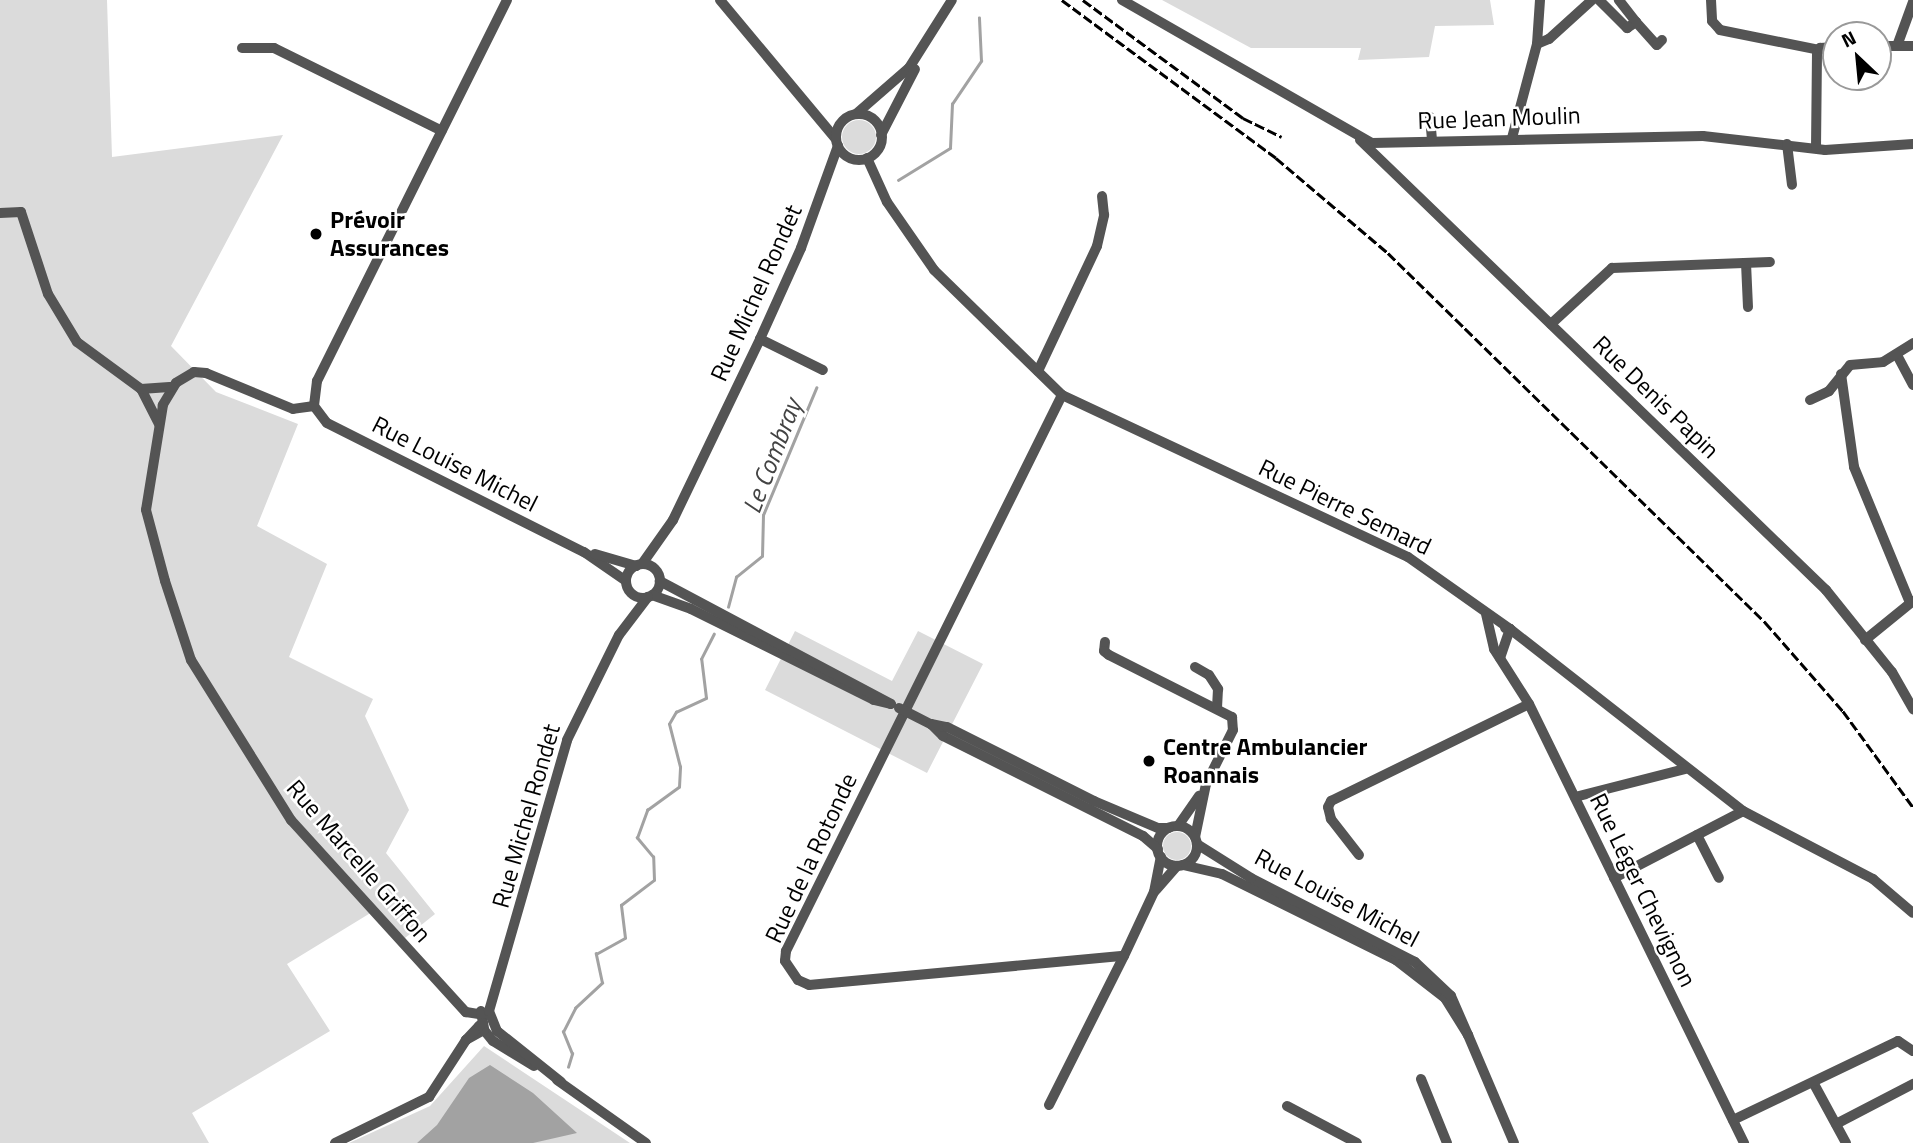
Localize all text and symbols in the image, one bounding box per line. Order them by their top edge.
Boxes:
north arrow [1822,21,1892,91]
text: N [1836,23,1861,54]
street label: Rue Jean Moulin [1417,101,1581,135]
street label: Rue Michel Rondet [704,200,808,386]
place label: Prévoir Assurances [330,206,449,262]
marker: Prévoir Assurances [308,226,324,242]
street label: Rue Denis Papin [1587,330,1725,464]
water label: Le Combray [736,394,808,518]
street label: Rue Louise Michel [367,410,543,518]
street label: Rue Pierre Semard [1254,453,1436,561]
street label: Rue Michel Rondet [486,721,566,911]
place label: Centre Ambulancier Roannais [1163,733,1368,789]
marker: Centre Ambulancier Roannais [1141,753,1157,769]
street label: Rue de la Rotonde [759,769,863,947]
street label: Rue Marcelle Griffon [281,774,437,948]
street label: Rue Léger Chevignon [1584,788,1702,992]
street label: Rue Louise Michel [1250,843,1424,953]

